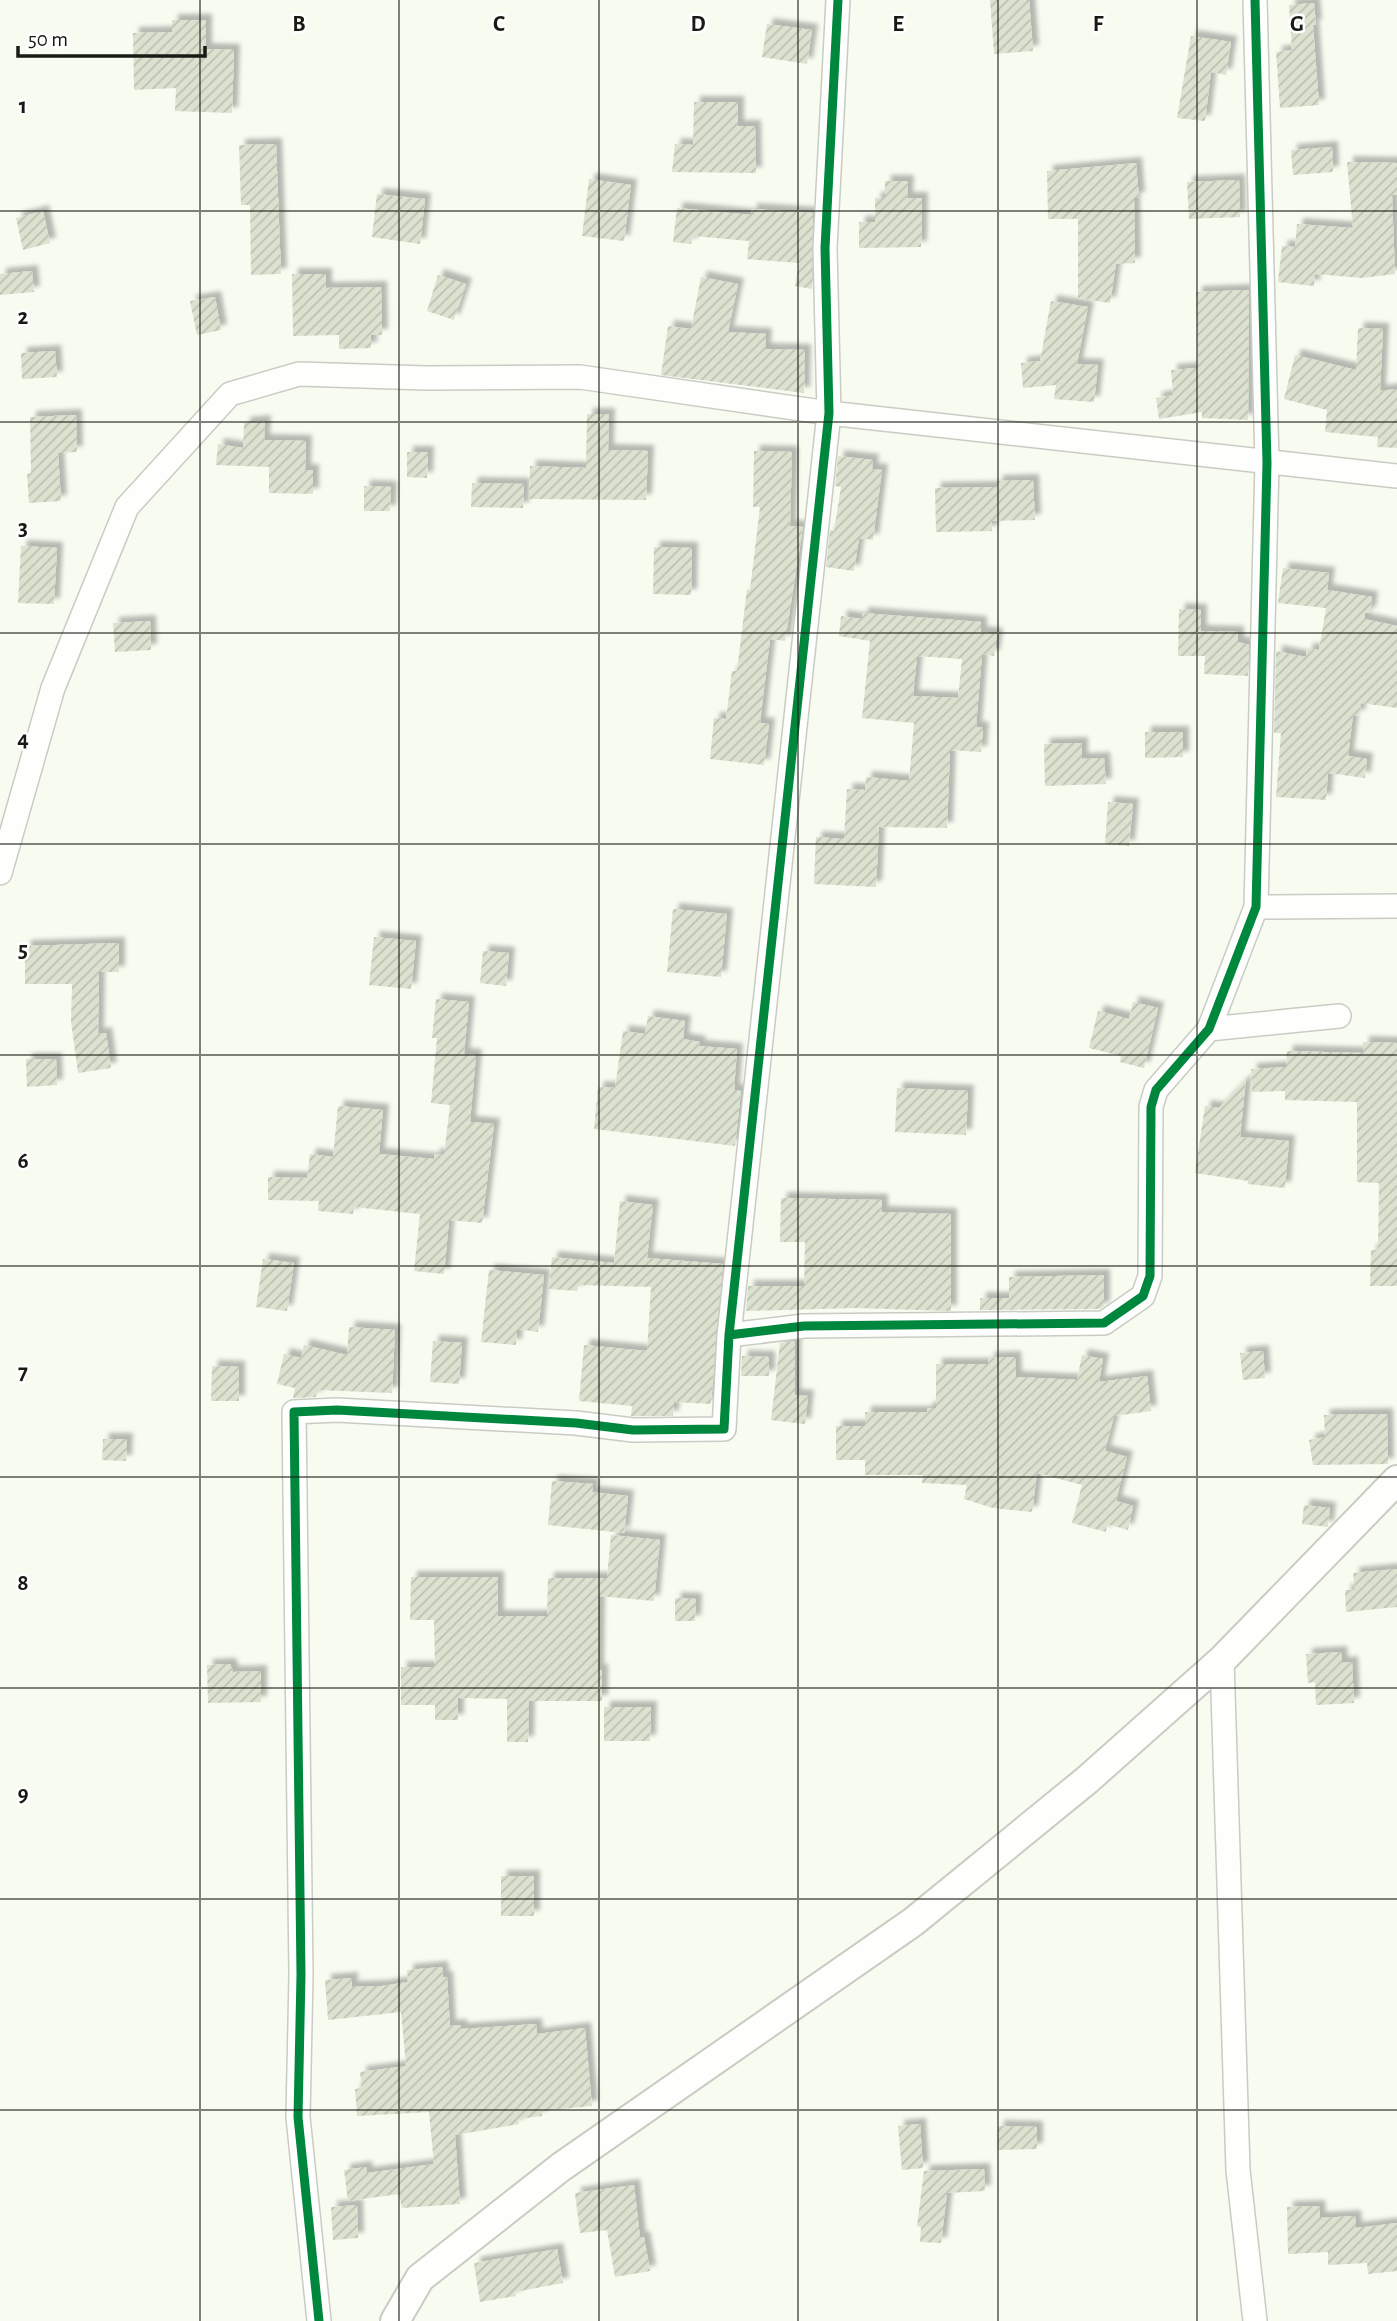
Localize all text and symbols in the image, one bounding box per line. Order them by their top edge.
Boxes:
text: B [292,13,306,36]
text: C [493,13,505,36]
text: D [690,13,706,36]
text: E [892,13,904,36]
text: F [1093,13,1104,36]
text: G [1290,13,1304,36]
scale bar [18,14,205,58]
text: 50 m [28,29,68,50]
text: 1 [19,95,27,118]
text: 2 [18,306,29,329]
text: 3 [18,517,28,540]
text: 4 [17,728,29,751]
text: 5 [18,939,28,962]
text: 6 [17,1150,29,1173]
text: 7 [18,1361,28,1384]
text: 8 [17,1572,29,1595]
text: 9 [17,1783,29,1806]

